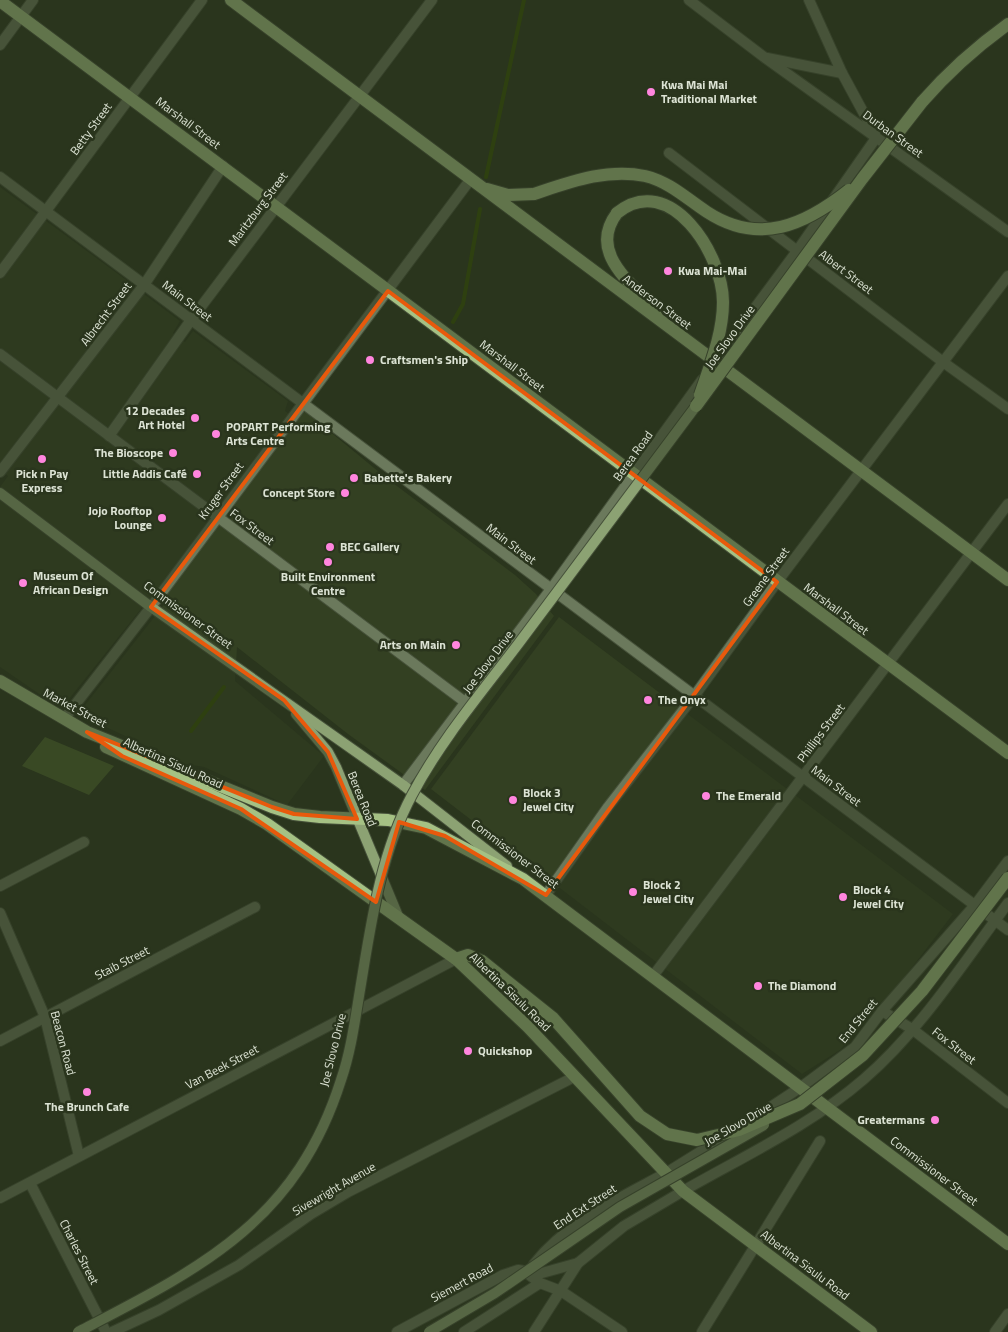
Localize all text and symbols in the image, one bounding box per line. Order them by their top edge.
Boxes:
place label: Kwa Mai Mai Traditional Market [661,75,758,108]
marker: Kwa Mai Mai Traditional Market [645,86,657,98]
street label: Marshall Street [152,92,226,154]
street label: Betty Street [65,98,117,159]
street label: Durban Street [859,105,928,162]
street label: Maritzburg Street [223,167,292,250]
street label: Albert Street [815,245,878,299]
place label: Kwa Mai-Mai [678,261,747,280]
marker: Kwa Mai-Mai [662,265,674,277]
street label: Anderson Street [619,269,696,334]
street label: Main Street [158,275,217,326]
street label: Albrecht Street [75,277,136,350]
street label: Joe Slovo Drive [700,301,759,373]
street label: Marshall Street [476,335,550,397]
place label: Craftsmen's Ship [380,350,469,369]
marker: Craftsmen's Ship [364,354,376,366]
place label: 12 Decades Art Hotel [125,401,185,434]
marker: 12 Decades Art Hotel [189,412,201,424]
place label: POPART Performing Arts Centre [226,417,331,450]
street label: Berea Road [608,427,657,485]
marker: POPART Performing Arts Centre [210,428,222,440]
place label: The Bioscope [95,443,163,462]
marker: The Bioscope [167,447,179,459]
marker: Pick n Pay Express [36,453,48,465]
street label: Kruger Street [193,457,249,524]
place label: Pick n Pay Express [16,464,68,497]
place label: Little Addis Café [103,464,187,483]
marker: Little Addis Café [191,468,203,480]
place label: Babette's Bakery [364,468,452,487]
marker: Babette's Bakery [348,472,360,484]
place label: Concept Store [263,483,335,502]
marker: Concept Store [339,487,351,499]
place label: Jojo Rooftop Lounge [88,501,152,534]
street label: Fox Street [226,504,279,550]
marker: Jojo Rooftop Lounge [156,512,168,524]
street label: Main Street [482,518,541,569]
place label: BEC Gallery [340,537,400,556]
marker: BEC Gallery [324,541,336,553]
street label: Greene Street [737,542,794,610]
marker: Built Environment Centre [322,556,334,568]
place label: Museum Of African Design [33,566,108,599]
place label: Built Environment Centre [281,567,376,600]
street label: Commissioner Street [140,576,237,654]
marker: Museum Of African Design [17,577,29,589]
street label: Marshall Street [800,578,874,640]
street label: Joe Slovo Drive [457,626,518,697]
place label: Arts on Main [380,635,446,654]
marker: Arts on Main [450,639,462,651]
street label: Market Street [40,683,111,733]
place label: The Onyx [658,690,706,709]
marker: The Onyx [642,694,654,706]
street label: Phillips Street [792,698,850,766]
street label: Albertina Sisulu Road [120,732,226,793]
street label: Main Street [807,760,866,811]
street label: Berea Road [343,768,382,829]
place label: Block 3 Jewel City [523,783,574,816]
place label: The Emerald [716,786,781,805]
marker: The Emerald [700,790,712,802]
marker: Block 3 Jewel City [507,794,519,806]
street label: Commissioner Street [467,814,564,893]
place label: Block 2 Jewel City [643,875,694,908]
place label: Block 4 Jewel City [853,880,904,913]
marker: Block 2 Jewel City [627,886,639,898]
marker: Block 4 Jewel City [837,891,849,903]
street label: Staib Street [91,940,153,984]
street label: Albertina Sisulu Road [465,948,556,1036]
place label: The Diamond [768,976,836,995]
marker: The Diamond [752,980,764,992]
street label: End Street [834,994,882,1047]
street label: Beacon Road [46,1009,81,1077]
street label: Joe Slovo Drive [314,1011,351,1088]
street label: Fox Street [928,1022,981,1069]
street label: Van Beek Street [182,1039,262,1094]
place label: Quickshop [478,1041,533,1060]
marker: Quickshop [462,1045,474,1057]
marker: The Brunch Cafe [81,1086,93,1098]
place label: The Brunch Cafe [45,1097,129,1116]
street label: Joe Slovo Drive [701,1097,775,1151]
place label: Greatermans [857,1110,925,1129]
marker: Greatermans [929,1114,941,1126]
street label: Commissioner Street [886,1131,983,1210]
street label: Sivewright Avenue [288,1157,379,1220]
street label: End Ext Street [549,1179,621,1234]
street label: Charles Street [55,1216,104,1288]
street label: Albertina Sisulu Road [757,1225,854,1304]
street label: Siemert Road [427,1258,496,1307]

